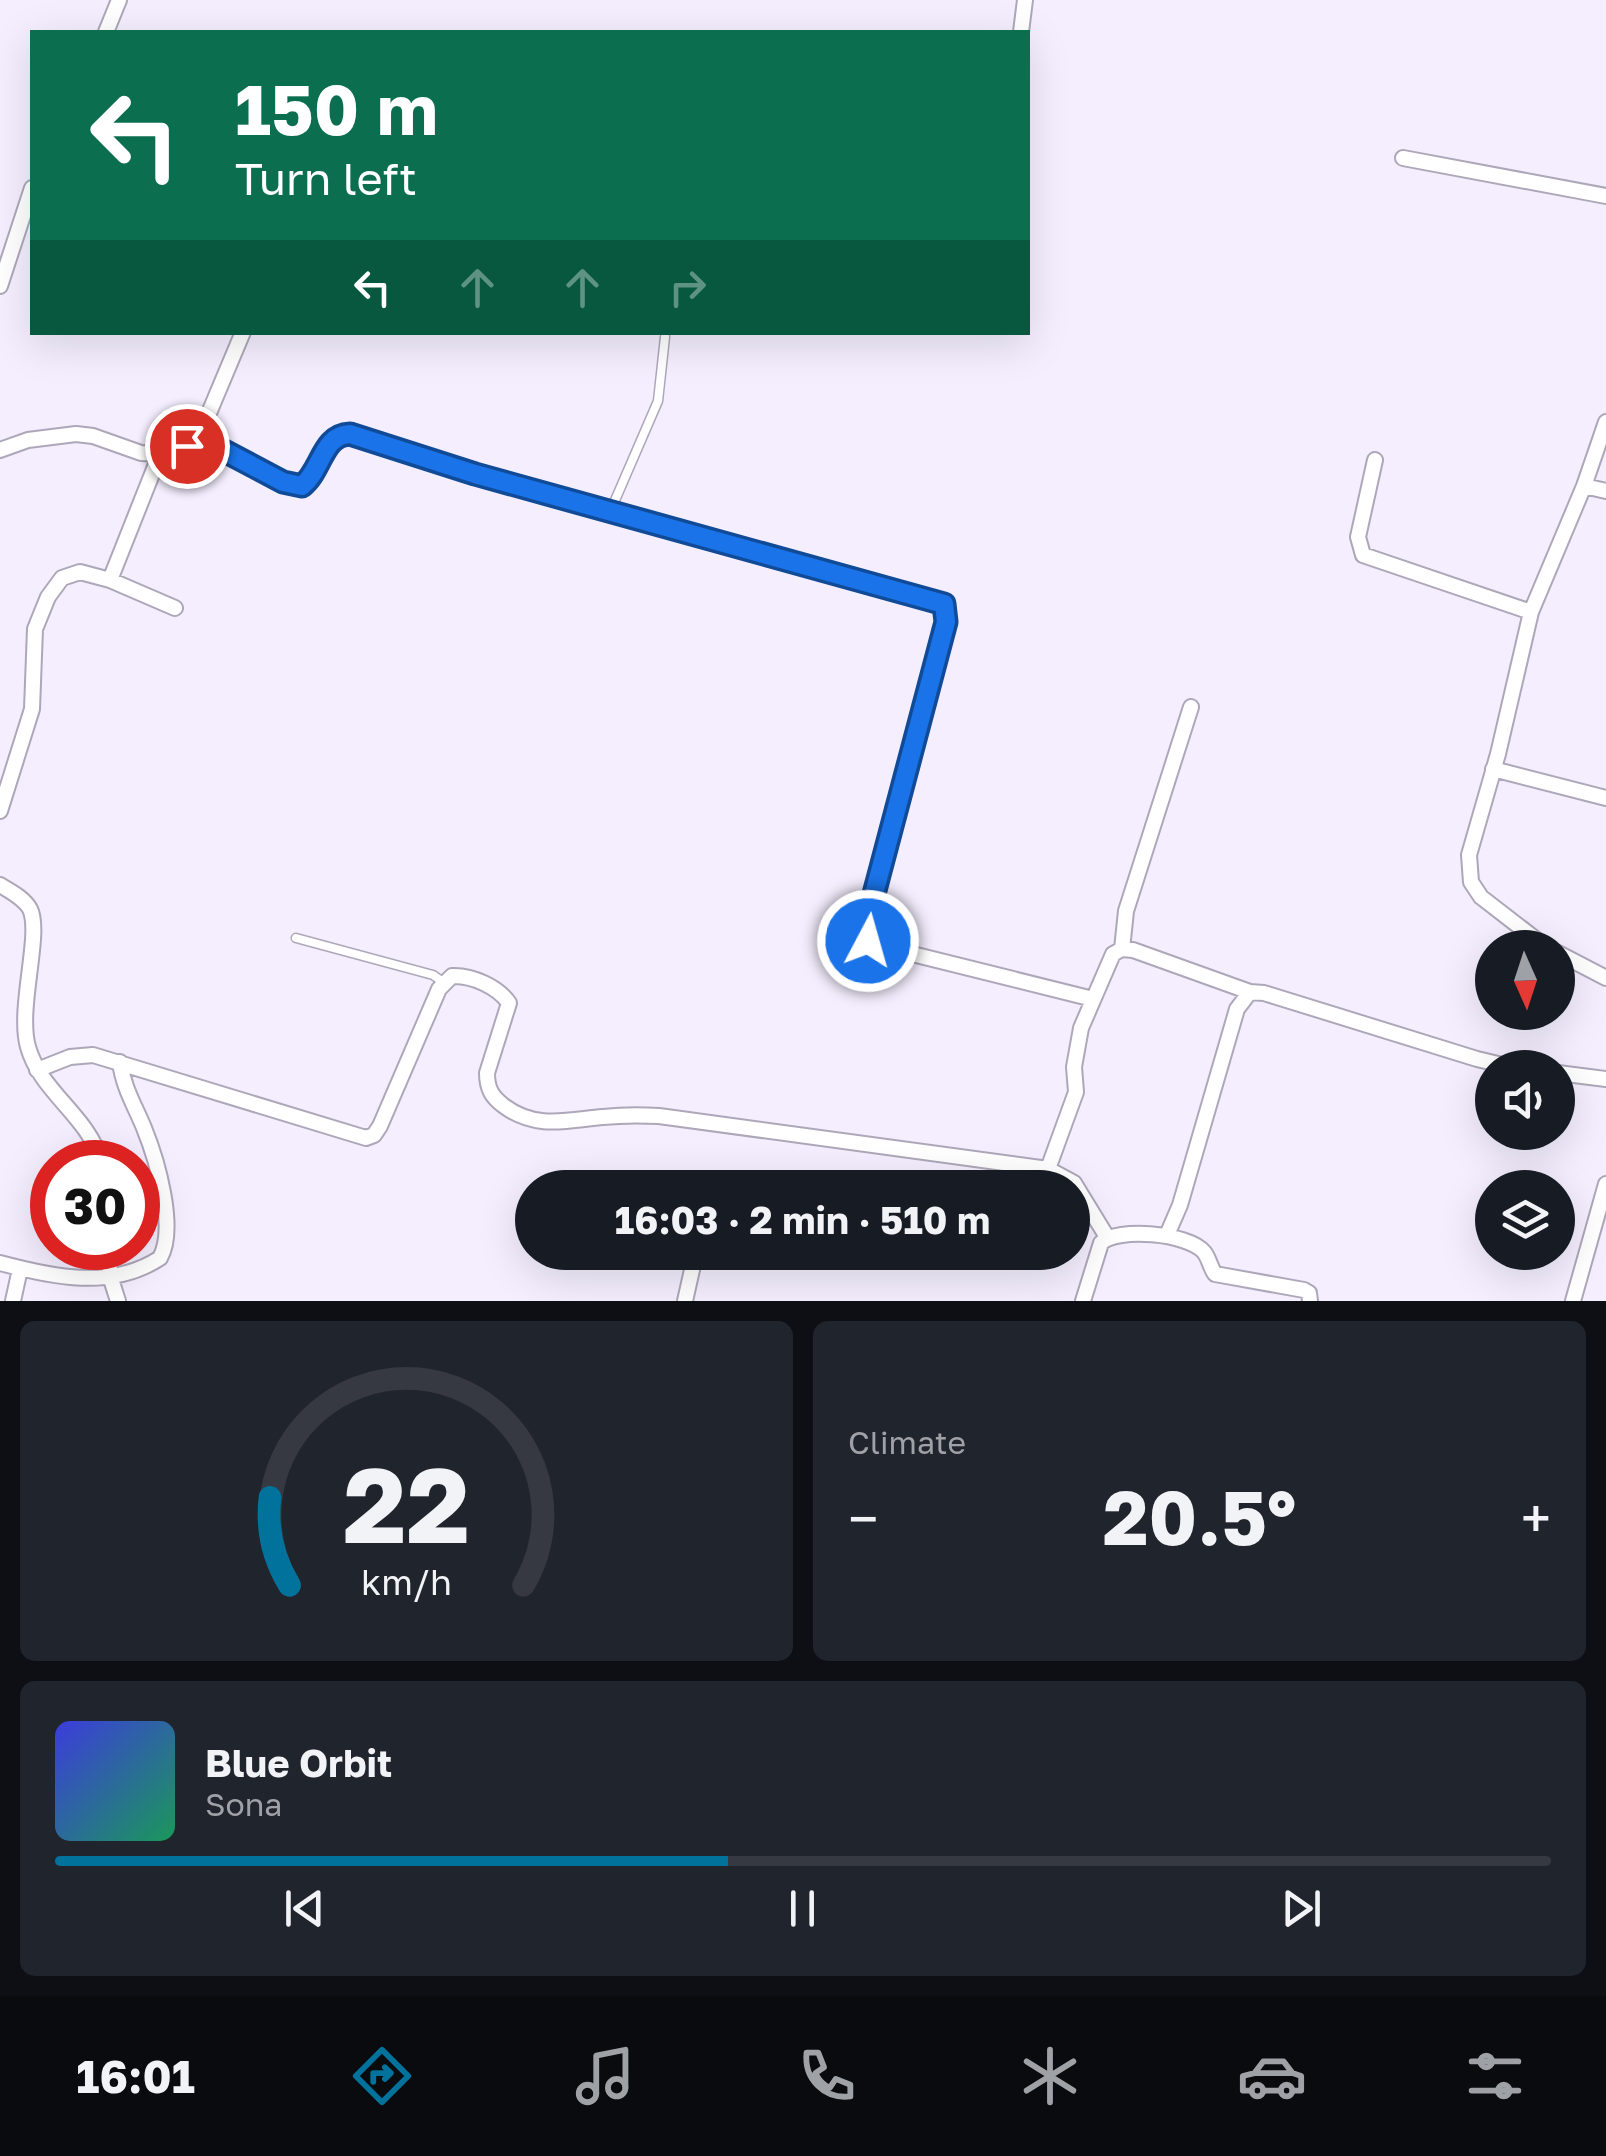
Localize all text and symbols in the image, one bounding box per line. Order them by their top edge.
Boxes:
text: 150 m [235,66,438,150]
icon: left [70,70,200,200]
text: Turn left [235,151,417,205]
icon: left [345,260,400,315]
icon: ahead [450,260,505,315]
icon: ahead [555,260,610,315]
icon: right [660,260,715,315]
pin [145,404,230,489]
icon: arrive [160,419,215,474]
position arrow [816,889,920,993]
north arrow [1475,930,1575,1030]
map controls [1475,930,1575,1270]
button: sound [1475,1050,1575,1150]
speed limit sign: 30 [30,1140,160,1270]
button: layers [1475,1170,1575,1270]
text: 16:03 · 2 min · 510 m [615,1197,990,1242]
text: Climate [848,1423,966,1461]
text: 22 [343,1441,470,1566]
text: 20.5° [1103,1471,1296,1562]
text: − [848,1485,878,1551]
text: + [1521,1485,1551,1551]
text: km/h [361,1560,452,1603]
text: Blue Orbit [205,1740,392,1785]
text: Sona [205,1785,282,1823]
icon: previous [277,1881,332,1936]
icon: pause [775,1881,830,1936]
icon: next [1274,1881,1329,1936]
icon: directions [347,2041,417,2111]
icon: music [570,2041,640,2111]
icon: phone [792,2041,862,2111]
icon: climate [1015,2041,1085,2111]
icon: car [1237,2041,1307,2111]
icon: filters [1460,2041,1530,2111]
text: 16:01 [76,2049,195,2103]

